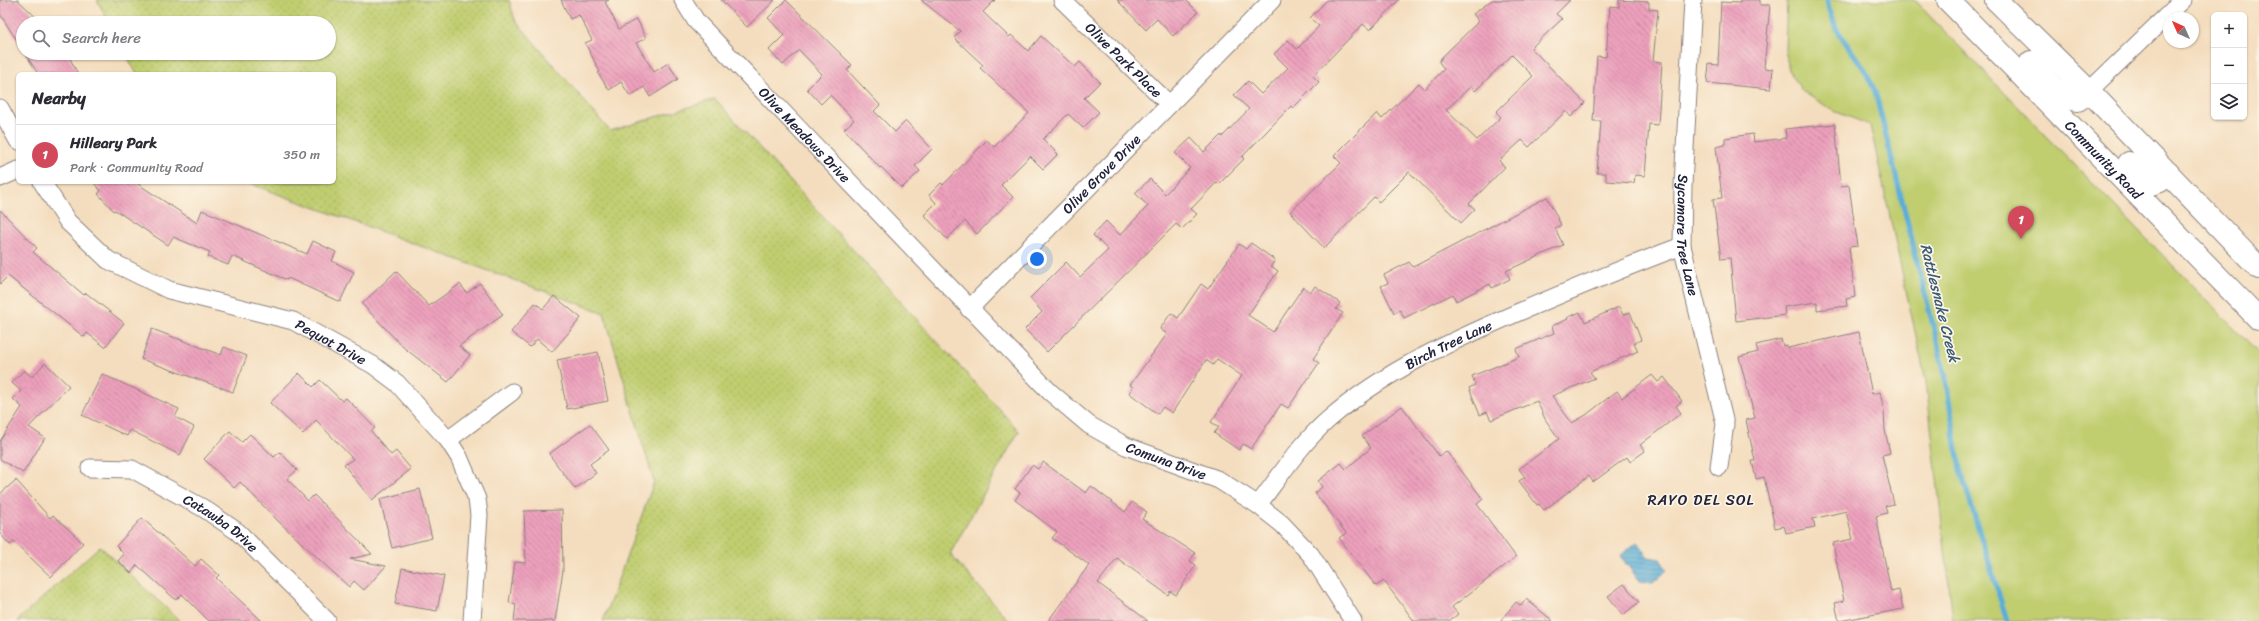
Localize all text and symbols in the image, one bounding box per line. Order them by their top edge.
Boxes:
north arrow [2163,12,2199,48]
map controls [2211,12,2247,120]
button: + [2211,12,2247,48]
search box [16,16,336,60]
street label: Olive Park Place [1079,16,1168,104]
text: Search here [62,25,141,51]
icon: search [30,27,52,49]
button: − [2211,48,2247,84]
street label: Olive Meadows Drive [752,81,857,189]
text: Nearby [32,83,86,113]
button: layers [2211,84,2247,120]
street label: Community Road [2059,114,2150,207]
street label: Olive Grove Drive [1056,128,1147,220]
text: Hilleary Park [70,130,157,156]
text: 1 [42,143,48,166]
text: 350 m [283,143,320,166]
text: Park · Community Road [70,156,203,179]
street label: Sycamore Tree Lane [1669,174,1706,299]
pin: 1 [2008,206,2034,239]
water label: Rattlesnake Creek [1913,241,1968,366]
your location [1027,249,1047,269]
street label: Pequot Drive [291,312,371,372]
street label: Birch Tree Lane [1400,313,1496,377]
street label: Comuna Drive [1122,435,1210,487]
street label: Catawba Drive [178,487,264,558]
district label: RAYO DEL SOL [1647,487,1755,513]

